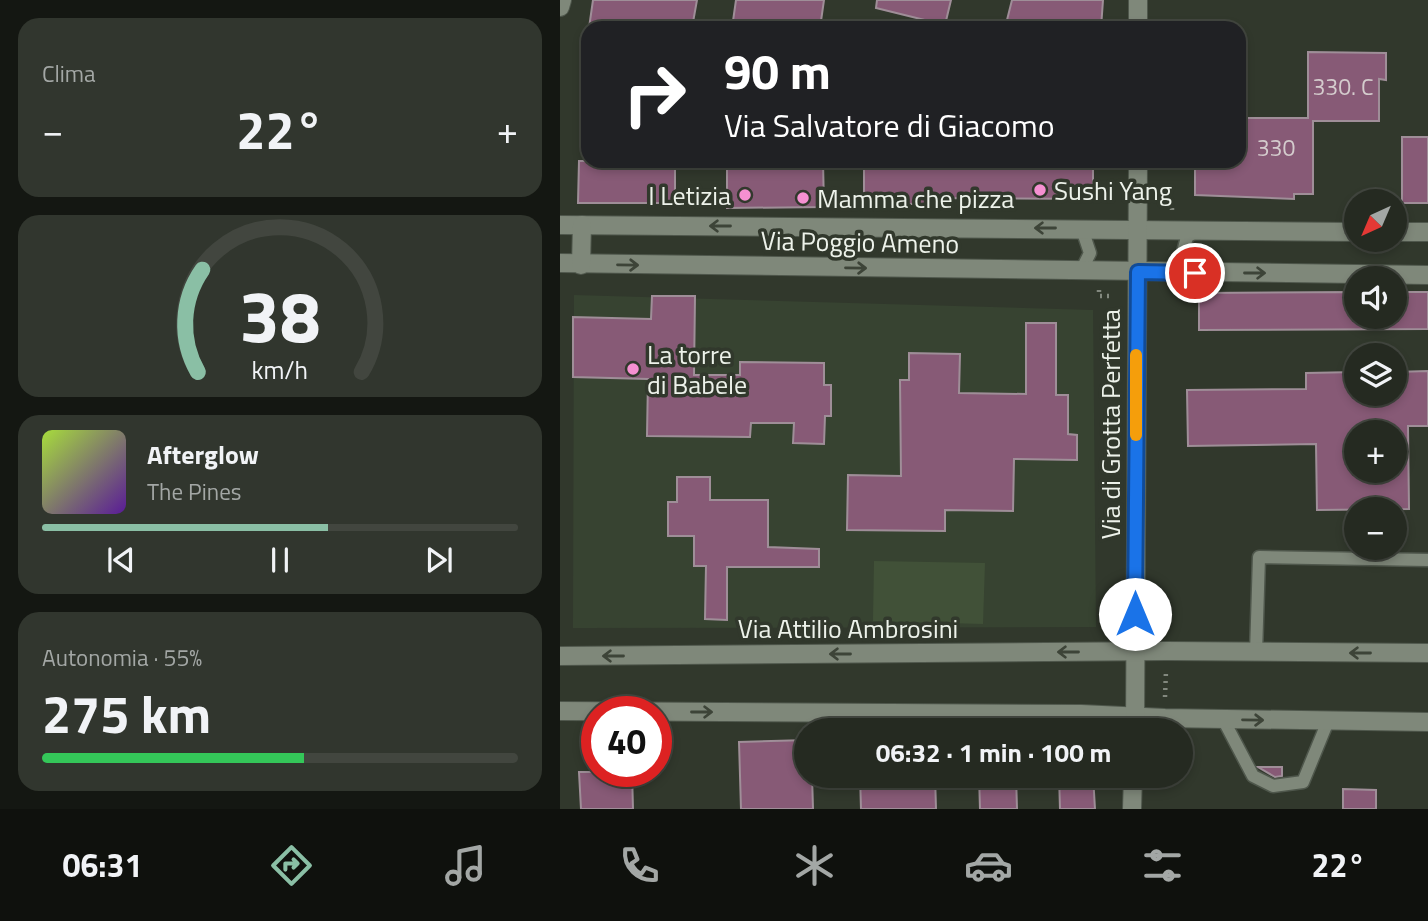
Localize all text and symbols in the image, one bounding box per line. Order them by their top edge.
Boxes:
text: 90 m [724,33,831,108]
icon: right [609,49,700,140]
text: Clima [42,56,96,91]
house number: 330. C [1312,69,1374,104]
text: 22° [236,90,324,169]
text: − [42,101,63,159]
text: + [497,101,518,159]
text: Via Salvatore di Giacomo [724,101,1055,149]
house number: 330 [1257,130,1295,165]
place label: Sushi Yang [1054,171,1172,210]
place label: I Letizia [648,176,731,215]
place label: Mamma che pizza [817,179,1014,218]
marker: Sushi Yang [1032,182,1048,198]
marker: I Letizia [737,187,753,203]
north arrow [1344,189,1407,252]
map controls [1344,189,1407,560]
marker: Mamma che pizza [795,190,811,206]
one-way arrow [708,219,731,233]
street label: Via Poggio Ameno [760,221,960,263]
one-way arrow [1034,221,1057,235]
pin [1165,243,1225,303]
icon: arrive [1176,254,1214,292]
one-way arrow [616,259,639,272]
text: 38 [239,260,321,370]
one-way arrow [844,261,867,275]
one-way arrow [1243,266,1266,280]
button: sound [1344,266,1407,329]
street label: Via di Grotta Perfetta [1091,309,1130,539]
place label: La torre di Babele [647,335,747,404]
button: layers [1344,343,1407,406]
text: km/h [252,351,308,389]
marker: La torre di Babele [625,361,641,377]
button: + [1344,420,1407,483]
text: Afterglow [147,435,259,474]
text: The Pines [147,474,241,509]
button: − [1344,497,1407,560]
icon: previous [102,541,140,579]
icon: pause [261,541,299,579]
icon: next [420,541,458,579]
position arrow [1098,577,1172,651]
street label: Via Attilio Ambrosini [738,609,958,648]
text: Autonomia · 55% [42,640,202,675]
one-way arrow [1057,645,1080,659]
one-way arrow [1349,646,1372,660]
one-way arrow [829,647,852,661]
one-way arrow [602,649,625,663]
text: 275 km [42,674,211,753]
speed limit sign: 40 [581,696,672,787]
one-way arrow [690,705,713,719]
one-way arrow [1241,713,1264,727]
text: 06:32 · 1 min · 100 m [876,733,1111,772]
text: 06:31 [63,841,142,889]
icon: directions [267,841,316,890]
icon: music [441,841,490,890]
icon: phone [615,841,664,890]
icon: climate [790,841,839,890]
icon: car [964,841,1013,890]
icon: filters [1138,841,1187,890]
text: 22° [1312,841,1365,889]

